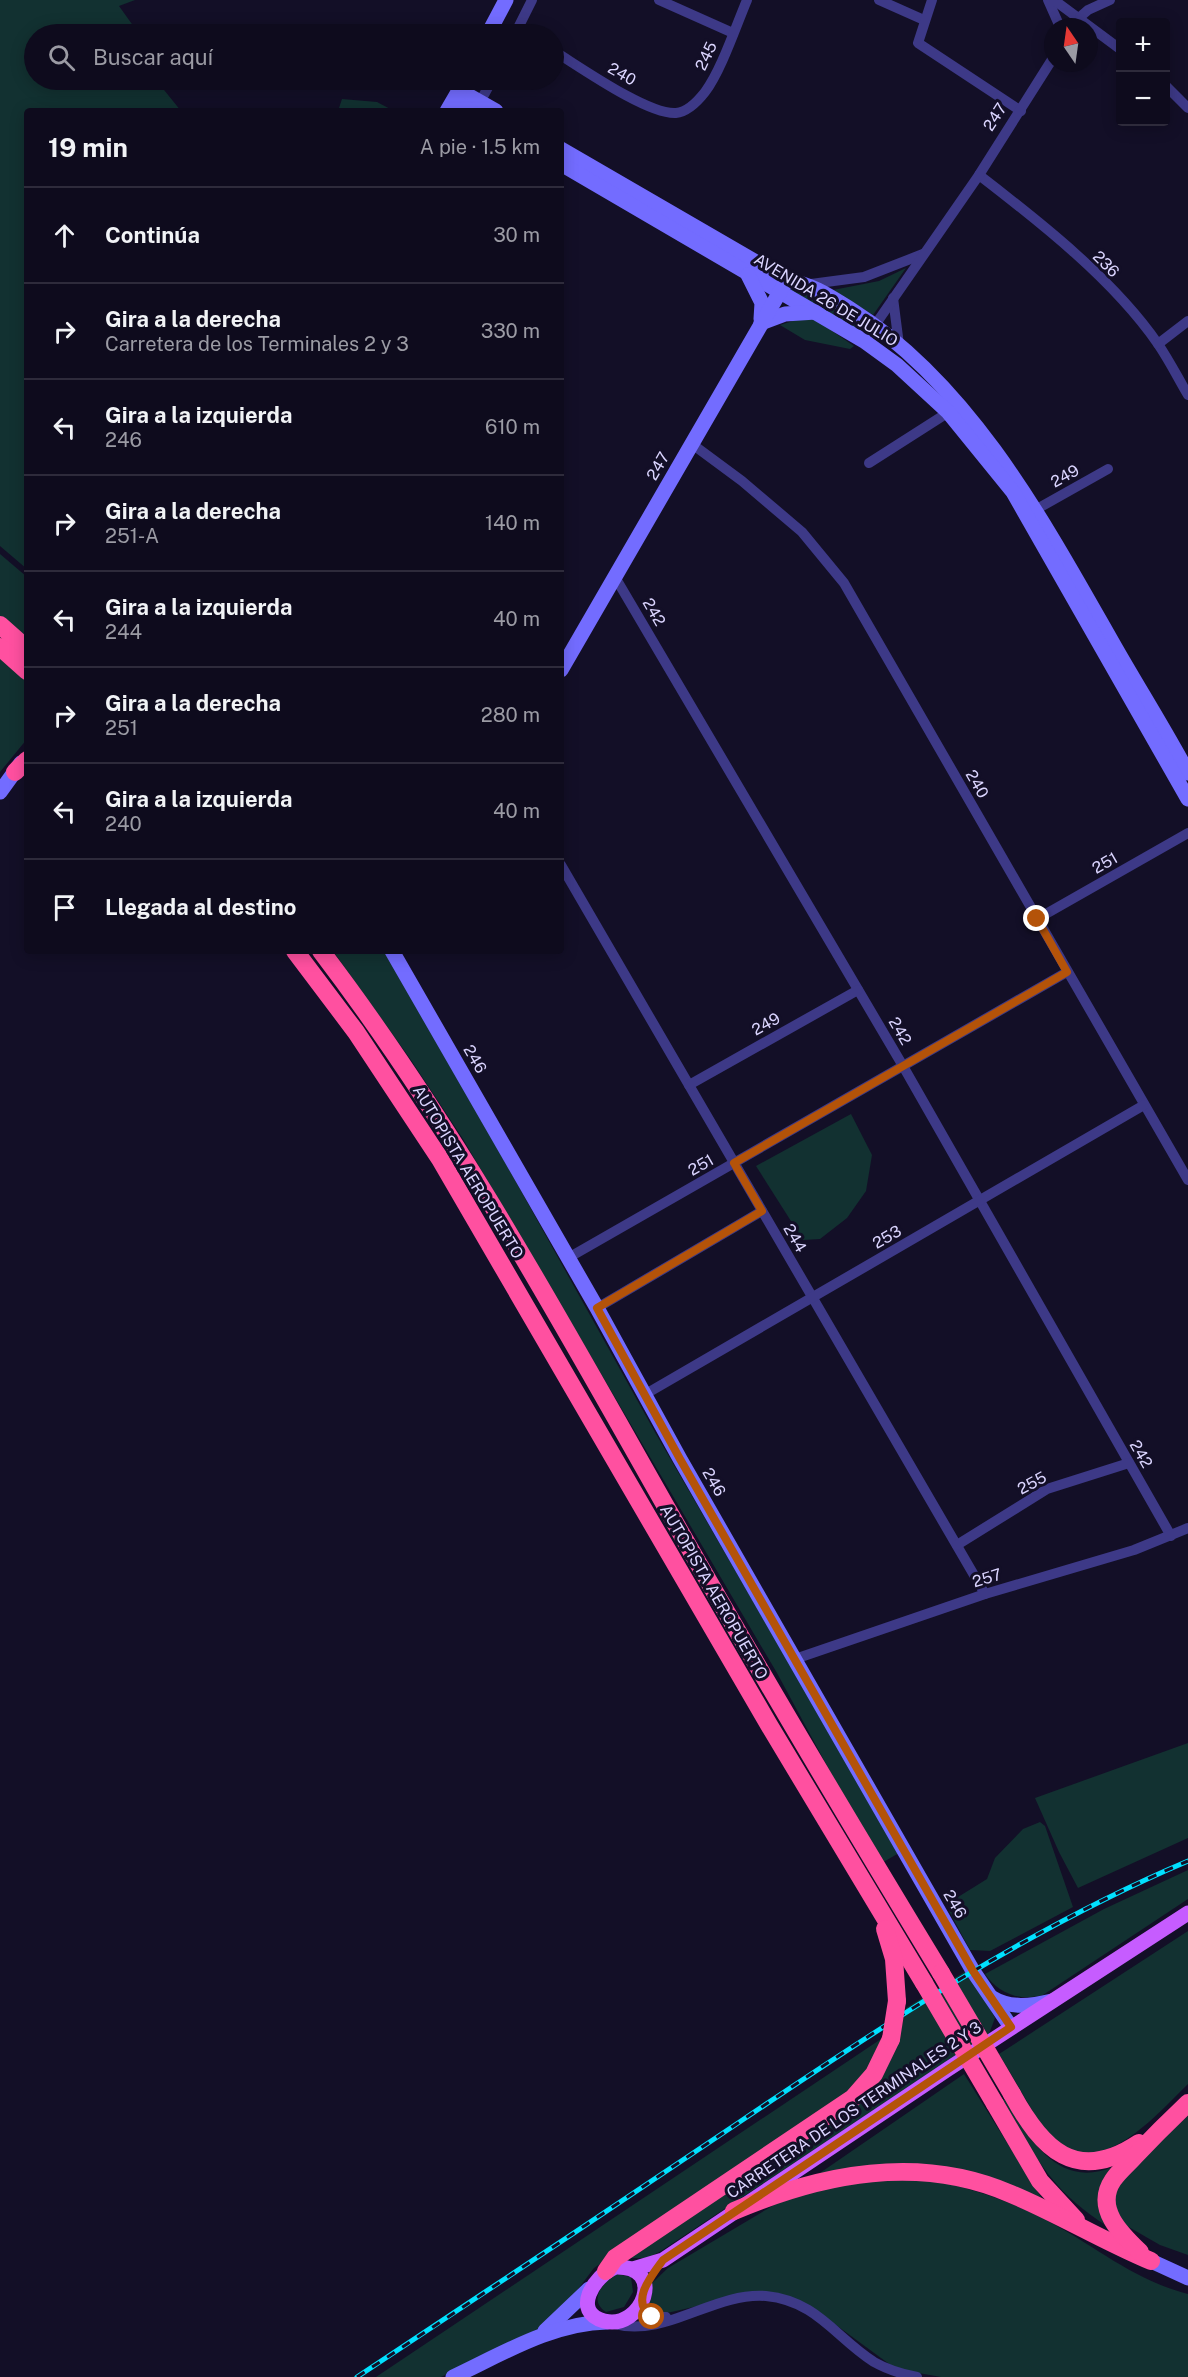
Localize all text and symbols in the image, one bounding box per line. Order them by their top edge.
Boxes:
north arrow [1044,18,1098,72]
map controls [1116,18,1170,126]
button: + [1116,18,1170,72]
search box [24,24,564,90]
street label: 245 [691,39,721,73]
icon: search [45,41,78,74]
text: Buscar aquí [93,44,213,70]
street label: 240 [605,58,640,90]
button: − [1116,72,1170,126]
street label: 247 [979,100,1011,134]
text: 19 min [48,132,128,163]
text: A pie · 1.5 km [420,135,540,159]
icon: ahead [48,219,81,252]
text: Continúa [105,222,200,248]
text: 30 m [493,223,540,247]
street label: 236 [1089,247,1123,281]
street label: AVENIDA 26 DE JULIO [751,250,901,350]
text: Gira a la derecha [105,306,281,332]
icon: right [48,315,81,348]
text: 330 m [481,319,540,343]
text: Carretera de los Terminales 2 y 3 [105,332,409,356]
text: Gira a la izquierda [105,402,292,428]
icon: left [48,411,81,444]
text: 610 m [485,415,540,439]
text: 246 [105,428,142,452]
street label: 247 [642,449,674,483]
street label: 249 [1047,461,1083,491]
text: Gira a la derecha [105,498,281,524]
icon: right [48,507,81,540]
text: 140 m [485,511,540,535]
text: 251-A [105,524,159,548]
text: Gira a la izquierda [105,594,292,620]
street label: 242 [638,595,670,629]
icon: left [48,603,81,636]
text: 40 m [493,607,540,631]
text: 244 [105,620,142,644]
text: Gira a la derecha [105,690,281,716]
icon: right [48,699,81,732]
text: 280 m [481,703,540,727]
text: 251 [105,716,138,740]
street label: 240 [961,767,993,802]
text: Gira a la izquierda [105,786,292,812]
icon: left [48,795,81,828]
text: 40 m [493,799,540,823]
text: 240 [105,812,142,836]
street label: 251 [1089,848,1121,878]
icon: arrive [48,891,81,924]
text: Llegada al destino [105,894,296,920]
route end [1023,905,1049,931]
street label: 249 [748,1009,784,1039]
street label: 242 [884,1014,916,1048]
street label: 246 [459,1041,491,1077]
street label: AUTOPISTA AEROPUERTO [409,1082,527,1262]
street label: 251 [685,1150,717,1180]
street label: 244 [779,1220,811,1256]
street label: 253 [869,1221,905,1253]
street label: 242 [1125,1437,1157,1471]
street label: 246 [698,1464,730,1500]
street label: 255 [1014,1468,1050,1498]
street label: AUTOPISTA AEROPUERTO [656,1501,772,1683]
street label: 257 [970,1565,1004,1591]
street label: 246 [939,1886,971,1922]
street label: CARRETERA DE LOS TERMINALES 2 Y 3 [723,2017,985,2203]
route start [638,2303,664,2329]

